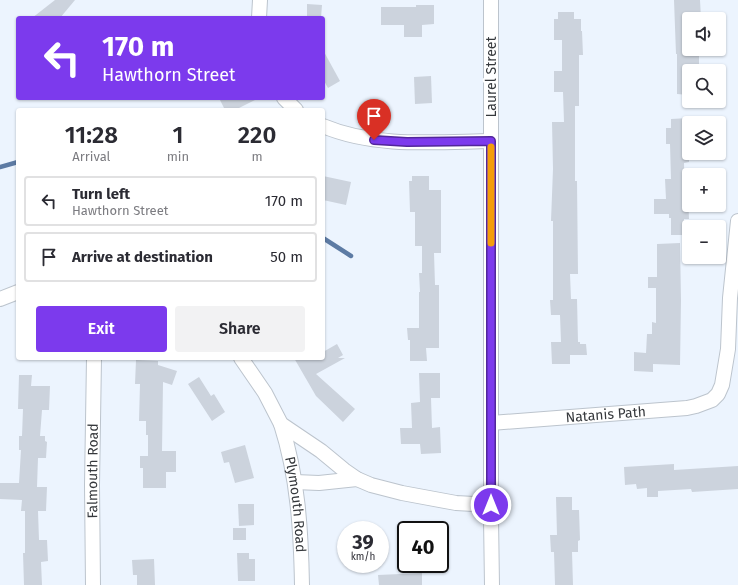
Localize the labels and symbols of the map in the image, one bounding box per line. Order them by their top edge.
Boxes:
street label: Laurel Street [483,36,500,118]
pin [357,99,391,140]
street label: Natanis Path [565,403,646,426]
street label: Falmouth Road [84,423,102,519]
street label: Plymouth Road [281,455,309,553]
position arrow [470,484,512,526]
speed limit sign: 40 [397,521,449,573]

